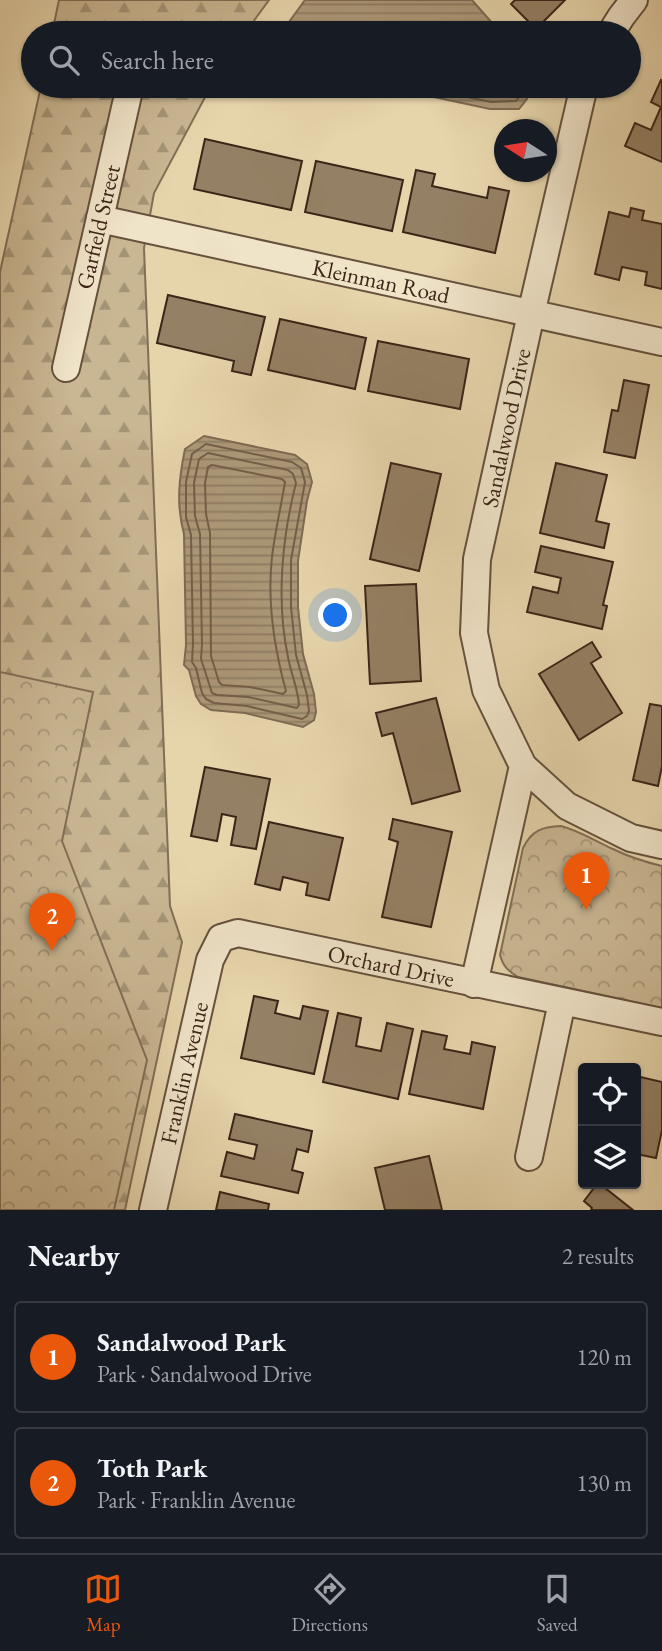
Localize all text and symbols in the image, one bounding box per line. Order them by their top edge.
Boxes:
search box [21,21,641,98]
icon: search [45,41,83,79]
text: Search here [101,43,214,77]
north arrow [494,119,557,182]
street label: Garfield Street [69,161,127,292]
street label: Kleinman Road [309,252,453,310]
street label: Sandalwood Drive [475,346,537,510]
your location [318,598,352,632]
pin: 1 [563,852,609,910]
pin: 2 [29,893,75,951]
street label: Orchard Drive [325,938,457,994]
street label: Franklin Avenue [153,999,215,1147]
map controls [578,1063,641,1189]
button: locate [578,1063,641,1126]
button: layers [578,1126,641,1189]
text: Nearby [28,1236,120,1275]
text: 2 results [562,1241,634,1271]
text: Sandalwood Park [97,1325,286,1359]
text: 1 [47,1342,59,1372]
text: 120 m [576,1342,632,1372]
text: Park · Sandalwood Drive [97,1359,312,1389]
text: Toth Park [97,1451,207,1485]
text: 2 [47,1468,59,1498]
text: 130 m [576,1468,632,1498]
text: Park · Franklin Avenue [97,1485,295,1515]
tab: Map [84,1570,122,1637]
tab: Directions [291,1570,368,1637]
tab: Saved [537,1570,578,1637]

